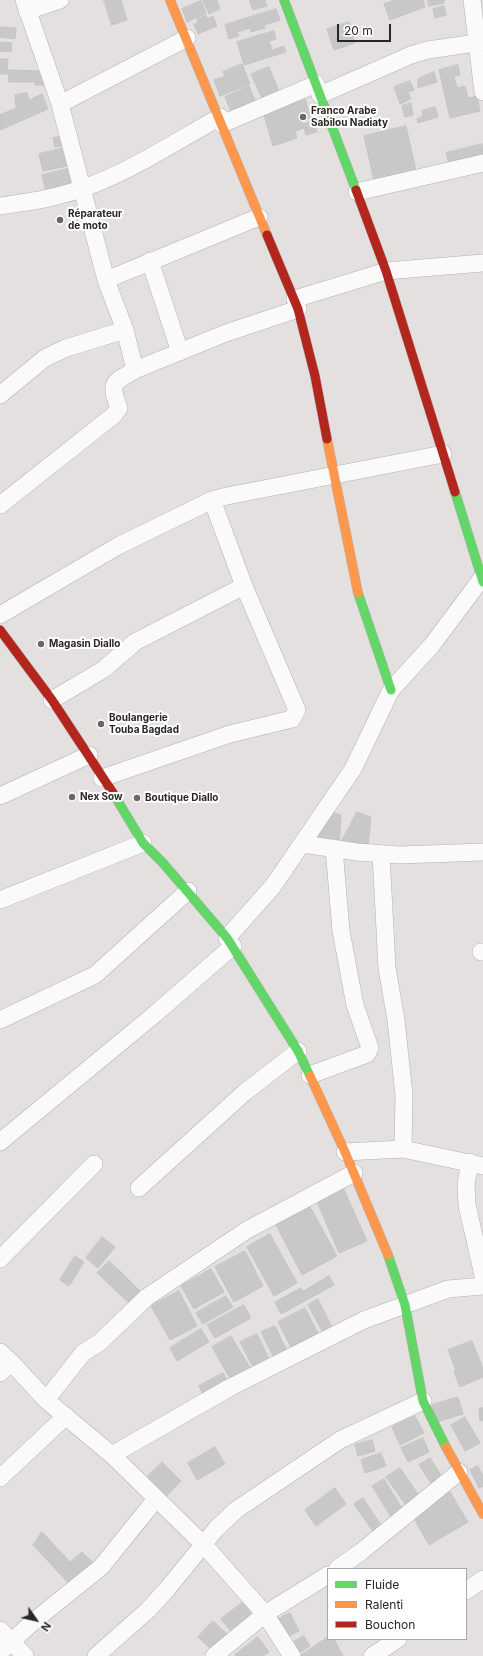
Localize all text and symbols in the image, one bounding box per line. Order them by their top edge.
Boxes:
scale bar [339,16,393,42]
text: 20 m [344,23,373,38]
place label: Franco Arabe Sabilou Nadiaty [311,105,388,128]
marker: Franco Arabe Sabilou Nadiaty [298,112,308,122]
place label: Réparateur de moto [68,208,122,232]
marker: Réparateur de moto [55,215,65,225]
place label: Magasin Diallo [49,638,120,650]
marker: Magasin Diallo [36,639,46,649]
place label: Boulangerie Touba Bagdad [109,712,179,736]
marker: Boulangerie Touba Bagdad [96,719,106,729]
place label: Nex Sow [80,791,123,803]
marker: Nex Sow [67,792,77,802]
place label: Boutique Diallo [145,792,218,804]
marker: Boutique Diallo [132,793,142,803]
legend [327,1568,467,1640]
text: Fluide [365,1577,399,1592]
text: Ralenti [365,1597,403,1612]
north arrow [16,1600,56,1640]
text: Bouchon [365,1617,415,1632]
text: N [38,1619,54,1634]

